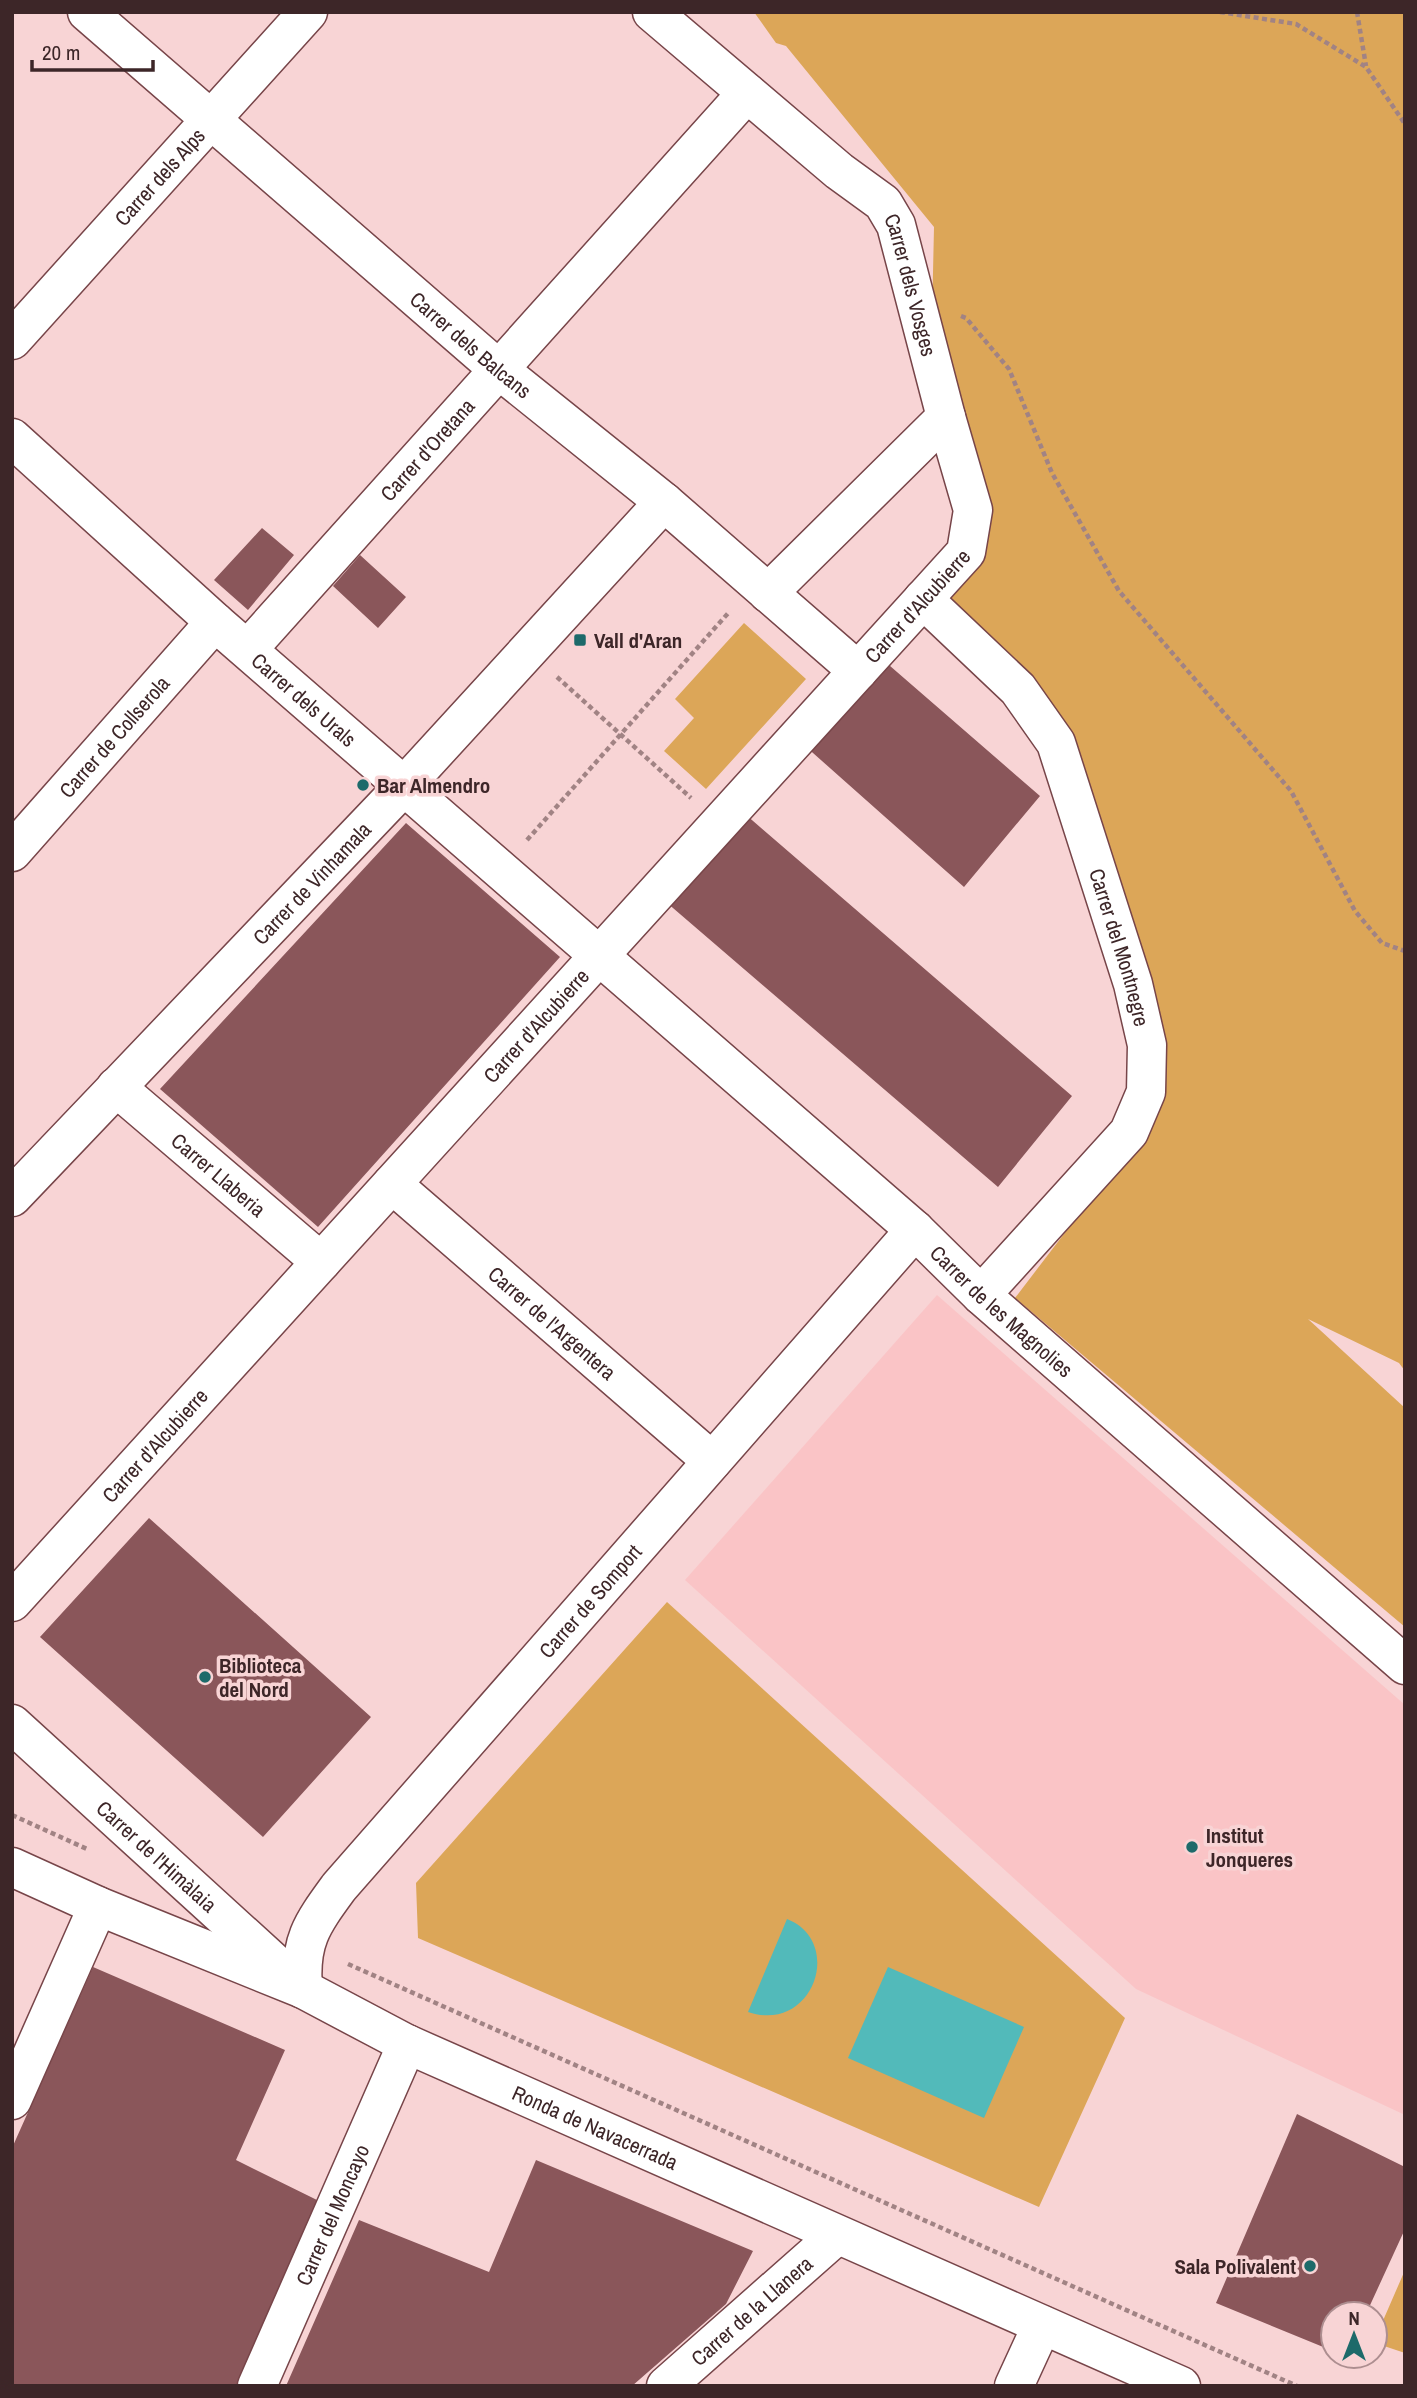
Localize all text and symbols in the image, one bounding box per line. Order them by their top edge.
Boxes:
scale bar [32,28,152,72]
text: 20 m [42,38,80,67]
street label: Carrer dels Alps [108,121,211,232]
street label: Carrer dels Vosges [878,208,944,359]
street label: Carrer dels Balcans [404,285,538,405]
street label: Carrer d'Oretana [373,392,481,507]
street label: Carrer d'Alcubierre [858,542,977,669]
place label: Vall d'Aran [594,626,682,655]
marker: Vall d'Aran [572,632,588,648]
street label: Carrer dels Urals [245,646,363,753]
street label: Carrer de Collserola [52,669,176,804]
place label: Bar Almendro [377,771,490,800]
marker: Bar Almendro [355,777,371,793]
street label: Carrer de Vinhamala [246,815,377,951]
street label: Carrer del Montnegre [1082,865,1157,1029]
street label: Carrer d'Alcubierre [476,962,595,1089]
street label: Carrer Llaberia [165,1126,272,1224]
street label: Carrer de les Magnolies [924,1239,1080,1384]
street label: Carrer de l'Argentera [482,1259,623,1386]
street label: Carrer d'Alcubierre [95,1382,214,1509]
street label: Carrer de Somport [532,1538,648,1664]
place label: Biblioteca del Nord [219,1651,302,1704]
marker: Biblioteca del Nord [197,1669,213,1685]
street label: Carrer de l'Himàlaia [90,1794,224,1919]
place label: Institut Jonqueres [1206,1821,1293,1874]
marker: Institut Jonqueres [1184,1839,1200,1855]
street label: Ronda de Navacerrada [508,2078,683,2177]
street label: Carrer del Moncayo [288,2140,376,2290]
street label: Carrer de la Llanera [684,2249,819,2372]
place label: Sala Polivalent [1174,2252,1296,2281]
marker: Sala Polivalent [1302,2258,1318,2274]
north arrow [1319,2300,1389,2370]
text: N [1348,2305,1360,2331]

